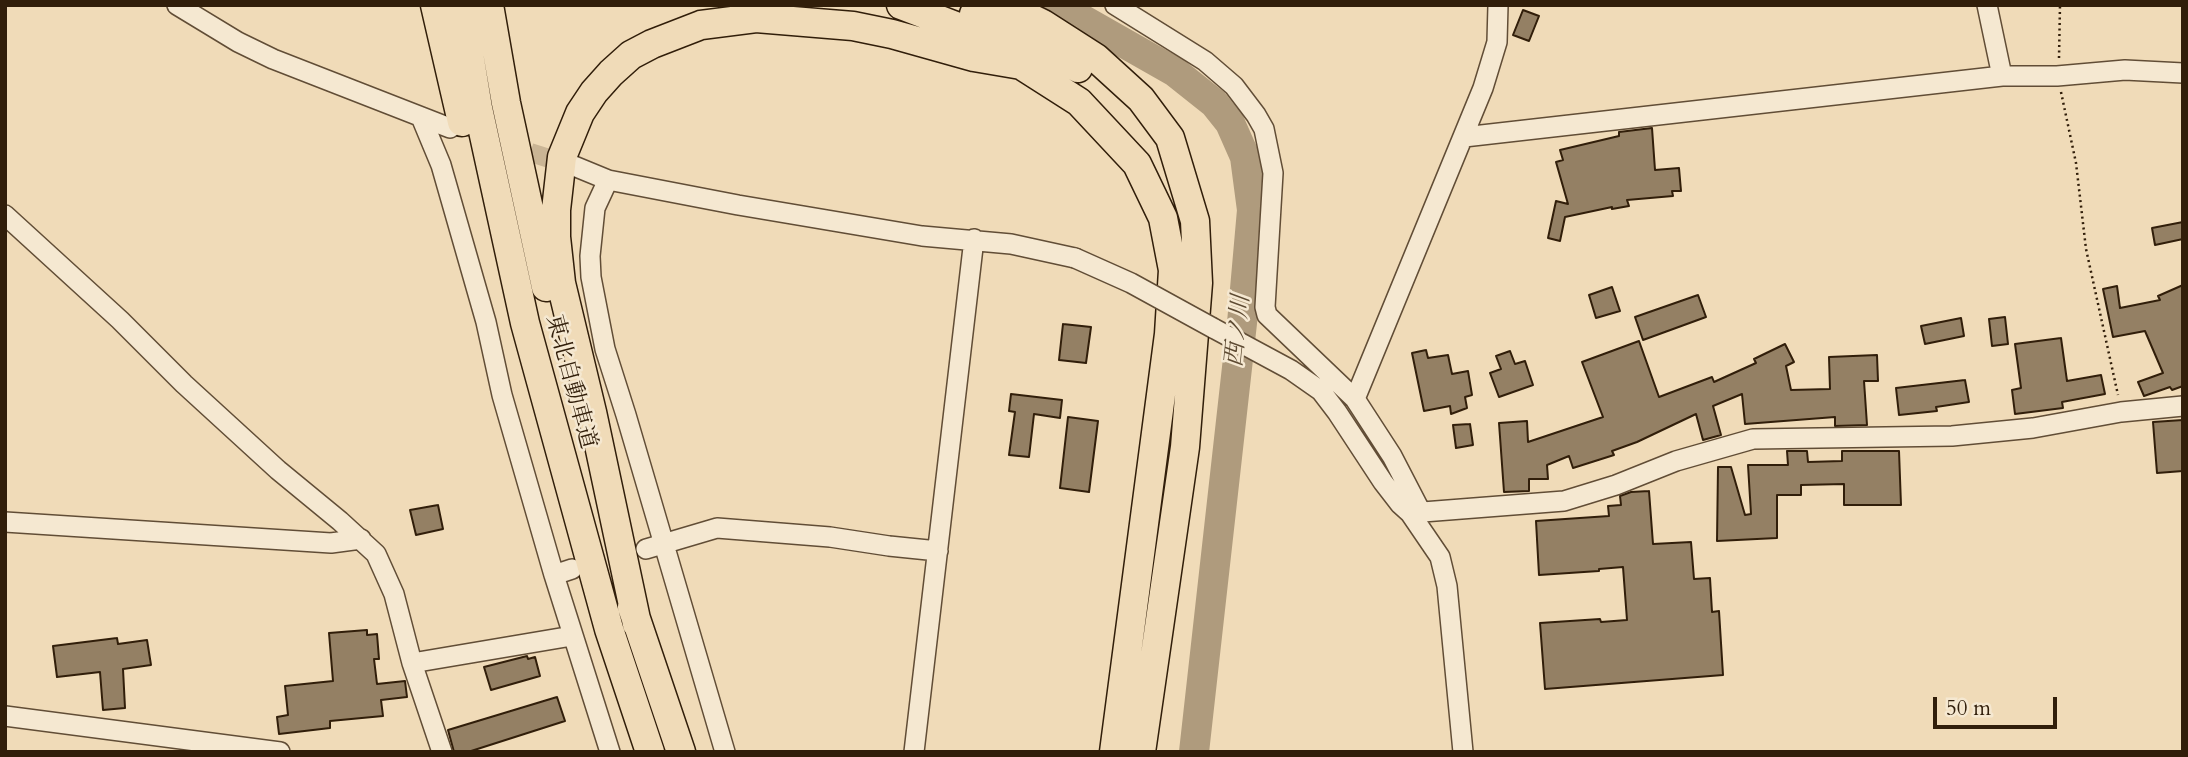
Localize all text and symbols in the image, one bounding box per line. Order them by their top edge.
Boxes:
water label: 西ノ川 [1221,294,1257,368]
street label: 東北自動車道 [539,312,601,452]
scale bar [1936,684,2060,728]
text: 50 m [1946,694,1991,723]

